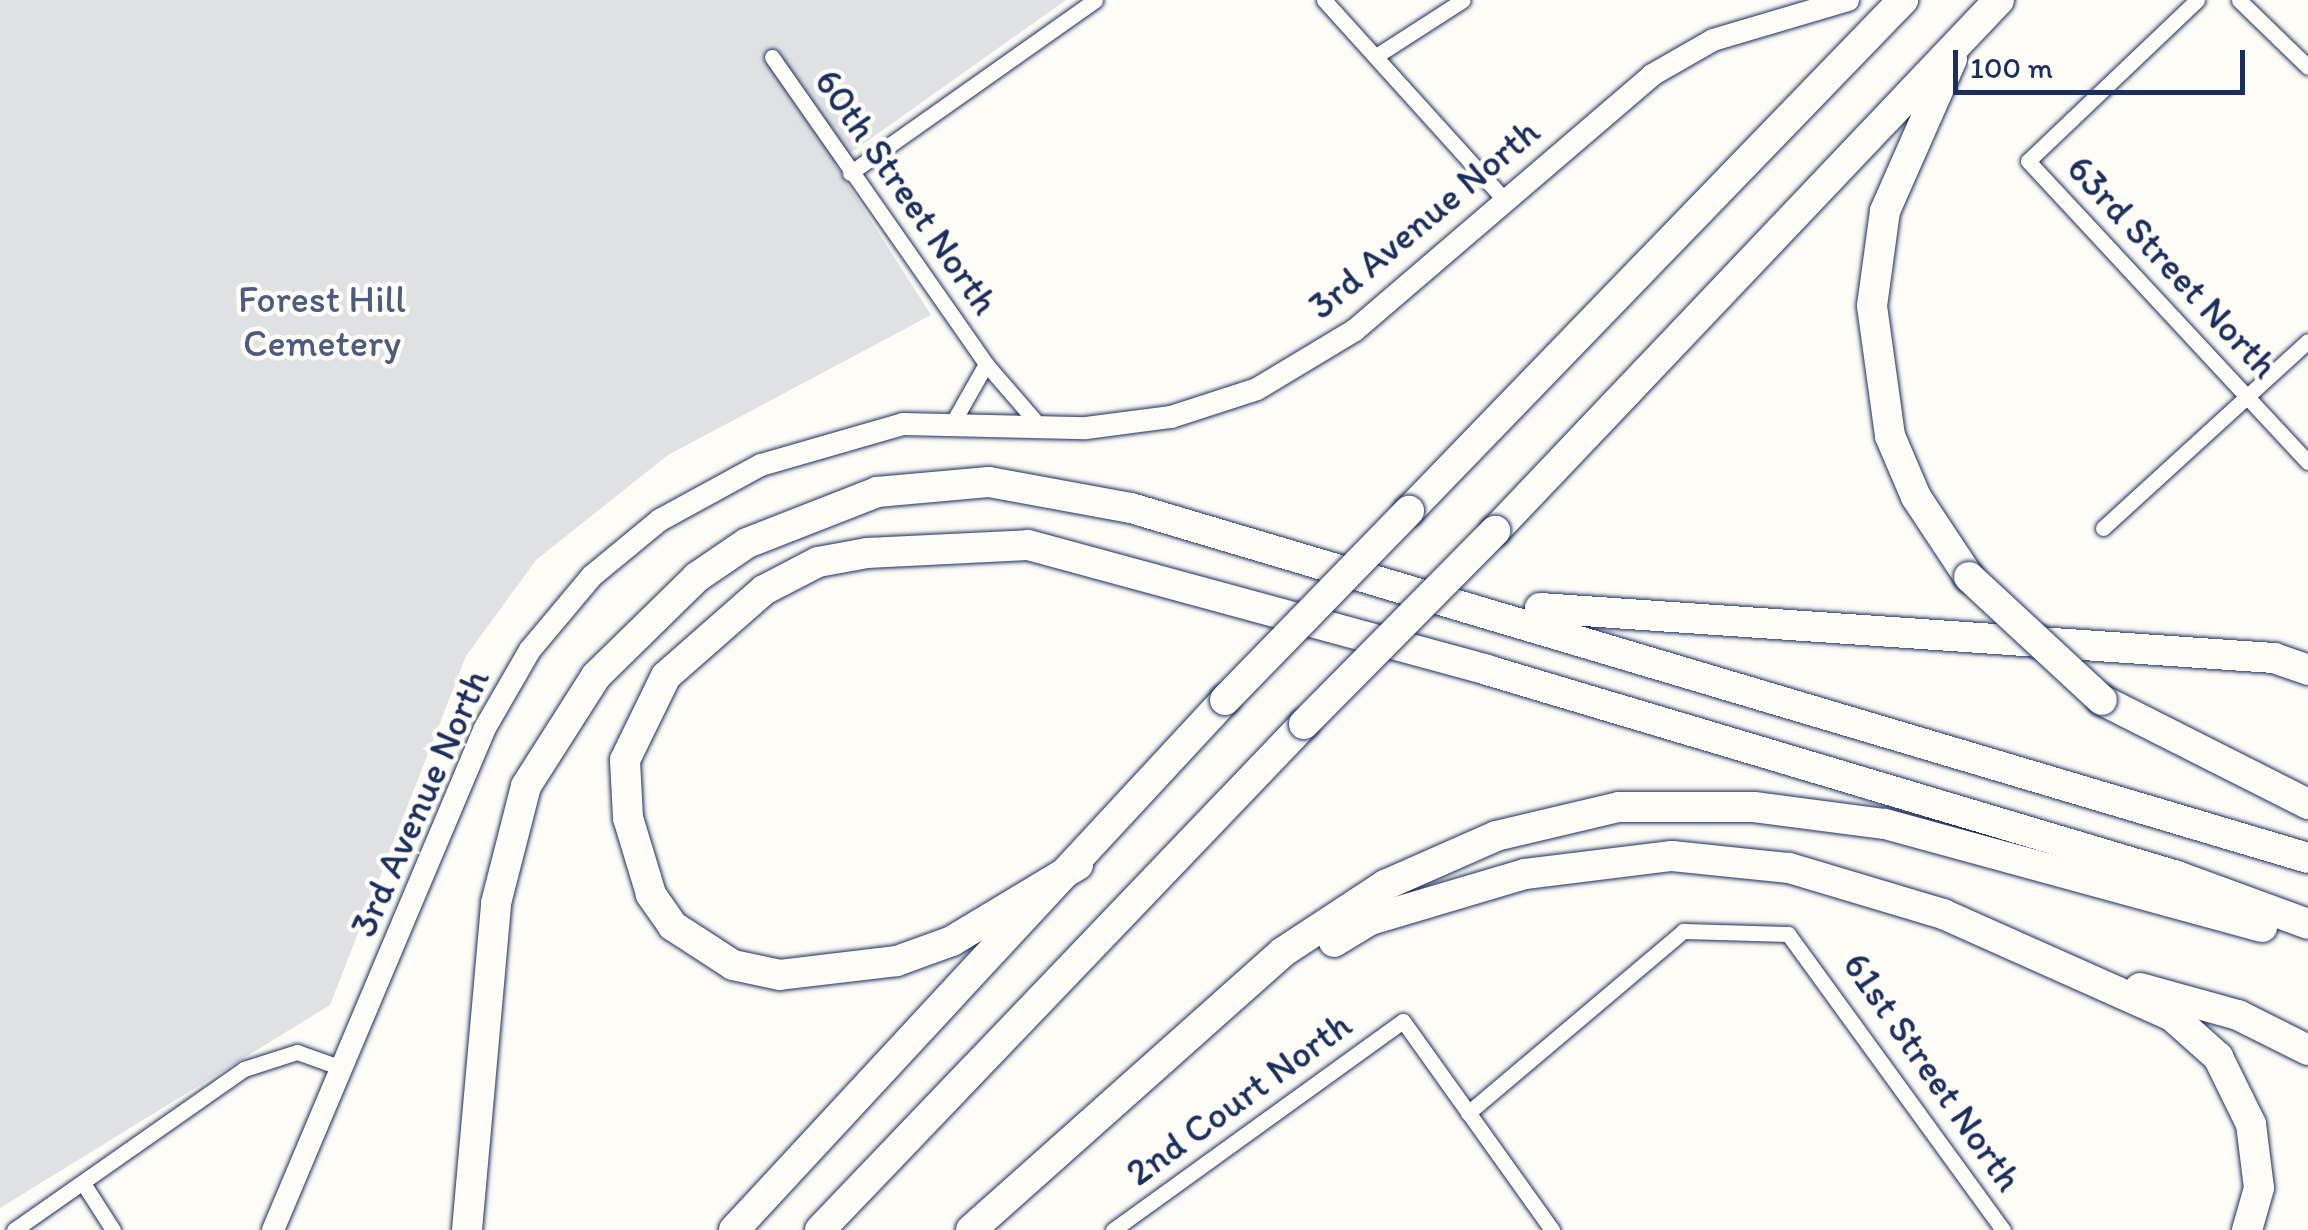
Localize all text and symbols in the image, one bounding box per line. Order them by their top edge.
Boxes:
scale bar [1958,30,2250,92]
text: 100 m [1970,49,2053,86]
street label: 60th Street North [804,60,1008,324]
street label: 3rd Avenue North [1300,109,1548,329]
street label: 63rd Street North [2057,146,2287,388]
park label: Forest Hill Cemetery [238,277,406,366]
street label: 3rd Avenue North [341,663,499,943]
street label: 61st Street North [1833,944,2031,1200]
street label: 2nd Court North [1117,1002,1361,1196]

